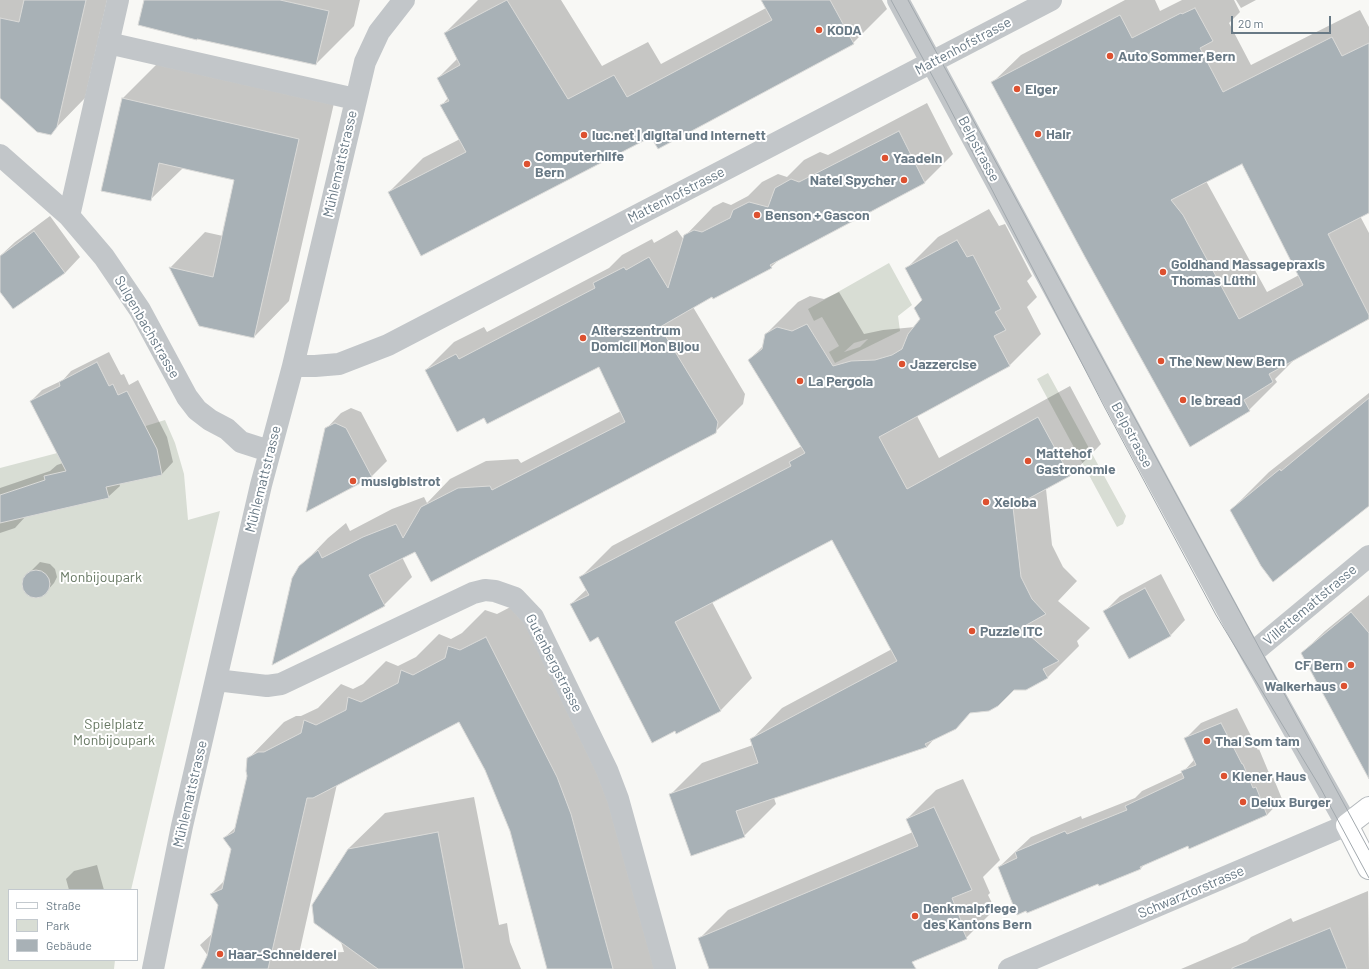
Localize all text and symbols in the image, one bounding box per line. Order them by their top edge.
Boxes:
scale bar [1233,8,1333,34]
street label: Mattenhofstrasse [912,14,1014,78]
text: 20 m [1238,16,1264,30]
place label: KODA [827,22,862,38]
marker: KODA [814,25,824,35]
place label: Auto Sommer Bern [1118,48,1235,64]
marker: Auto Sommer Bern [1105,51,1115,61]
place label: Eiger [1025,81,1058,97]
marker: Eiger [1012,84,1022,94]
street label: Mühlemattstrasse [320,109,360,219]
street label: Belpstrasse [955,113,1003,185]
place label: Hair [1046,126,1071,142]
place label: luc.net | digital und internett [592,127,766,143]
marker: Hair [1033,129,1043,139]
marker: luc.net | digital und internett [579,130,589,140]
place label: Computerhilfe Bern [535,148,624,180]
place label: Yaadein [893,150,942,166]
marker: Yaadein [880,153,890,163]
marker: Computerhilfe Bern [522,159,532,169]
street label: Mattenhofstrasse [625,163,727,227]
place label: Natel Spycher [810,172,896,188]
marker: Natel Spycher [899,175,909,185]
place label: Benson + Gascon [765,207,870,223]
marker: Benson + Gascon [752,210,762,220]
place label: Goldhand Massagepraxis Thomas Lüthi [1171,256,1325,288]
marker: Goldhand Massagepraxis Thomas Lüthi [1158,267,1168,277]
street label: Sulgenbachstrasse [111,273,183,381]
place label: Alterszentrum Domicil Mon Bijou [591,322,699,354]
marker: Alterszentrum Domicil Mon Bijou [578,333,588,343]
place label: The New New Bern [1169,353,1285,369]
place label: Jazzercise [910,356,977,372]
marker: The New New Bern [1156,356,1166,366]
marker: Jazzercise [897,359,907,369]
place label: La Pergola [808,373,873,389]
marker: La Pergola [795,376,805,386]
place label: le bread [1191,392,1241,408]
marker: le bread [1178,395,1188,405]
street label: Belpstrasse [1108,399,1156,471]
street label: Mühlemattstrasse [242,424,284,534]
place label: Mattehof Gastronomie [1036,445,1116,478]
marker: Mattehof Gastronomie [1023,456,1033,466]
place label: musigbistrot [361,473,441,489]
marker: musigbistrot [348,476,358,486]
place label: Xeloba [994,494,1037,510]
marker: Xeloba [981,497,991,507]
street label: Villettemattstrasse [1260,561,1360,649]
park label: Monbijoupark [60,569,142,585]
street label: Gutenbergstrasse [522,611,586,715]
place label: Puzzle ITC [980,623,1043,639]
marker: Puzzle ITC [967,626,977,636]
place label: CF Bern [1295,657,1343,673]
marker: CF Bern [1346,660,1356,670]
place label: Walkerhaus [1264,678,1336,694]
marker: Walkerhaus [1339,681,1349,691]
park label: Spielplatz Monbijoupark [73,716,155,748]
place label: Thai Som tam [1215,733,1300,749]
marker: Thai Som tam [1202,736,1212,746]
street label: Mühlemattstrasse [170,739,210,849]
place label: Kiener Haus [1232,768,1306,784]
marker: Kiener Haus [1219,771,1229,781]
place label: Delux Burger [1251,794,1331,810]
marker: Delux Burger [1238,797,1248,807]
street label: Schwarztorstrasse [1135,862,1247,922]
legend [8,889,138,961]
text: Straße [46,898,81,912]
place label: Denkmalpflege des Kantons Bern [923,900,1032,932]
marker: Denkmalpflege des Kantons Bern [910,911,920,921]
text: Park [46,918,70,932]
text: Gebäude [46,938,92,952]
place label: Haar-Schneiderei [228,946,337,962]
marker: Haar-Schneiderei [215,949,225,959]

